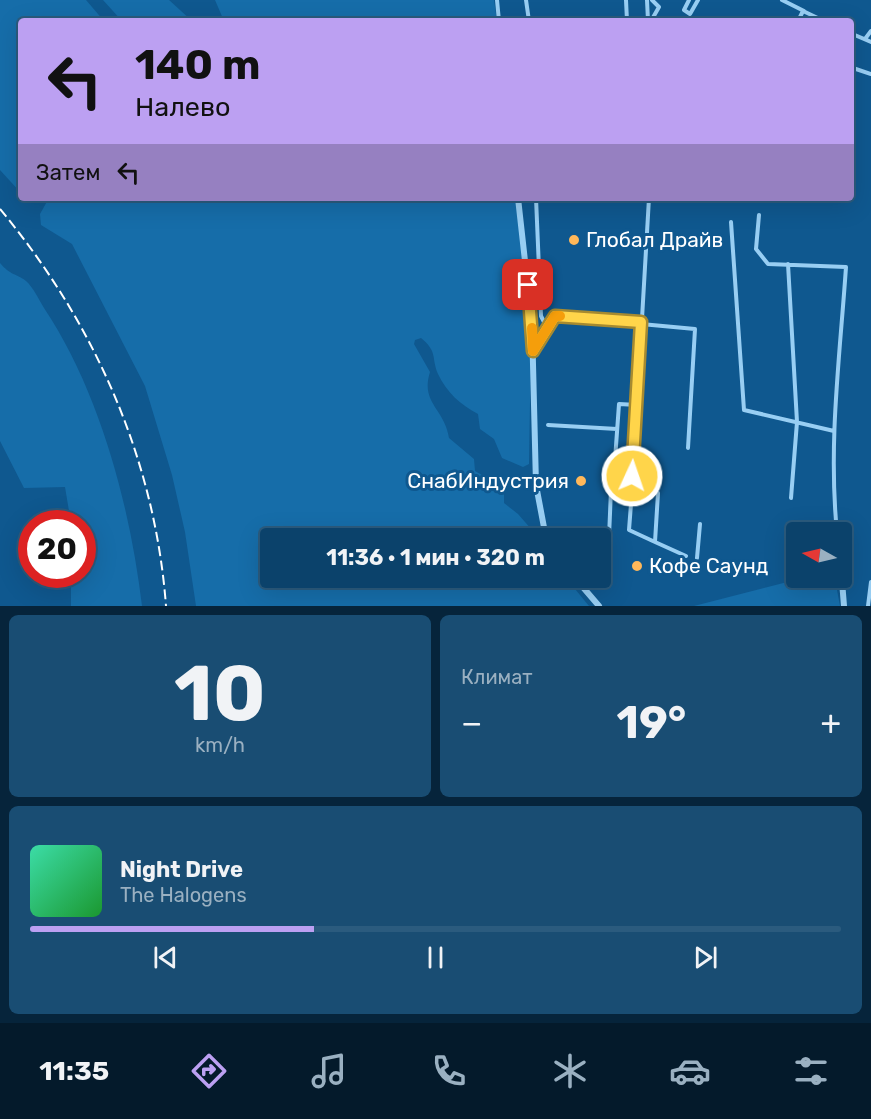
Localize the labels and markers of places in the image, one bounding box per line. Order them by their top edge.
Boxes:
place label: Глобал Драйв [586,227,723,252]
marker: Глобал Драйв [567,233,581,247]
pin [502,259,553,310]
place label: СнабИндустрия [407,468,569,493]
marker: СнабИндустрия [574,474,588,488]
place label: Кофе Саунд [649,553,768,578]
marker: Кофе Саунд [630,559,644,573]

